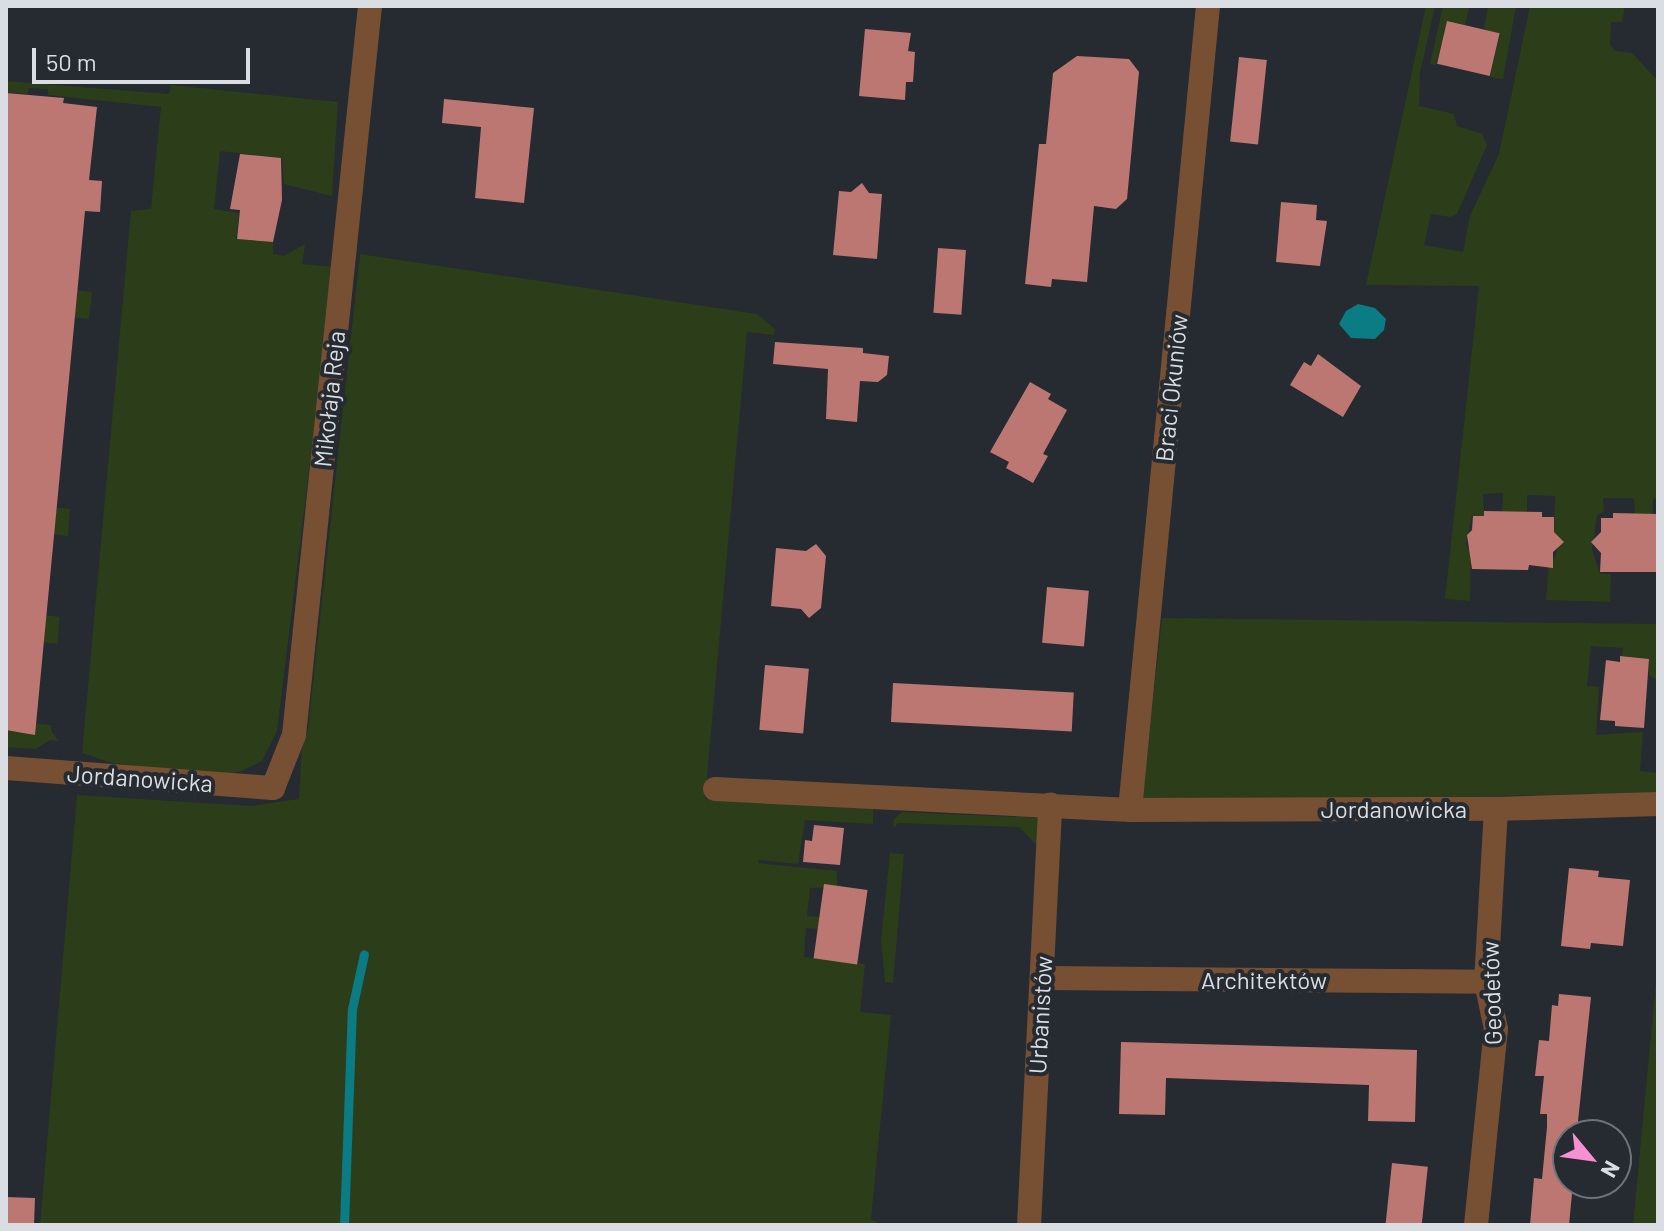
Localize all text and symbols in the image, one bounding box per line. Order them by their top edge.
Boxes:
scale bar [36,32,254,82]
text: 50 m [46,47,97,76]
street label: Braci Okuniów [1149,313,1193,463]
street label: Mikołaja Reja [308,329,350,469]
street label: Jordanowicka [66,759,214,797]
street label: Jordanowicka [1321,795,1467,823]
street label: Geodetów [1475,940,1507,1046]
street label: Urbanistów [1023,955,1057,1075]
street label: Architektów [1201,966,1327,994]
north arrow [1552,1119,1632,1199]
text: N [1596,1157,1626,1182]

